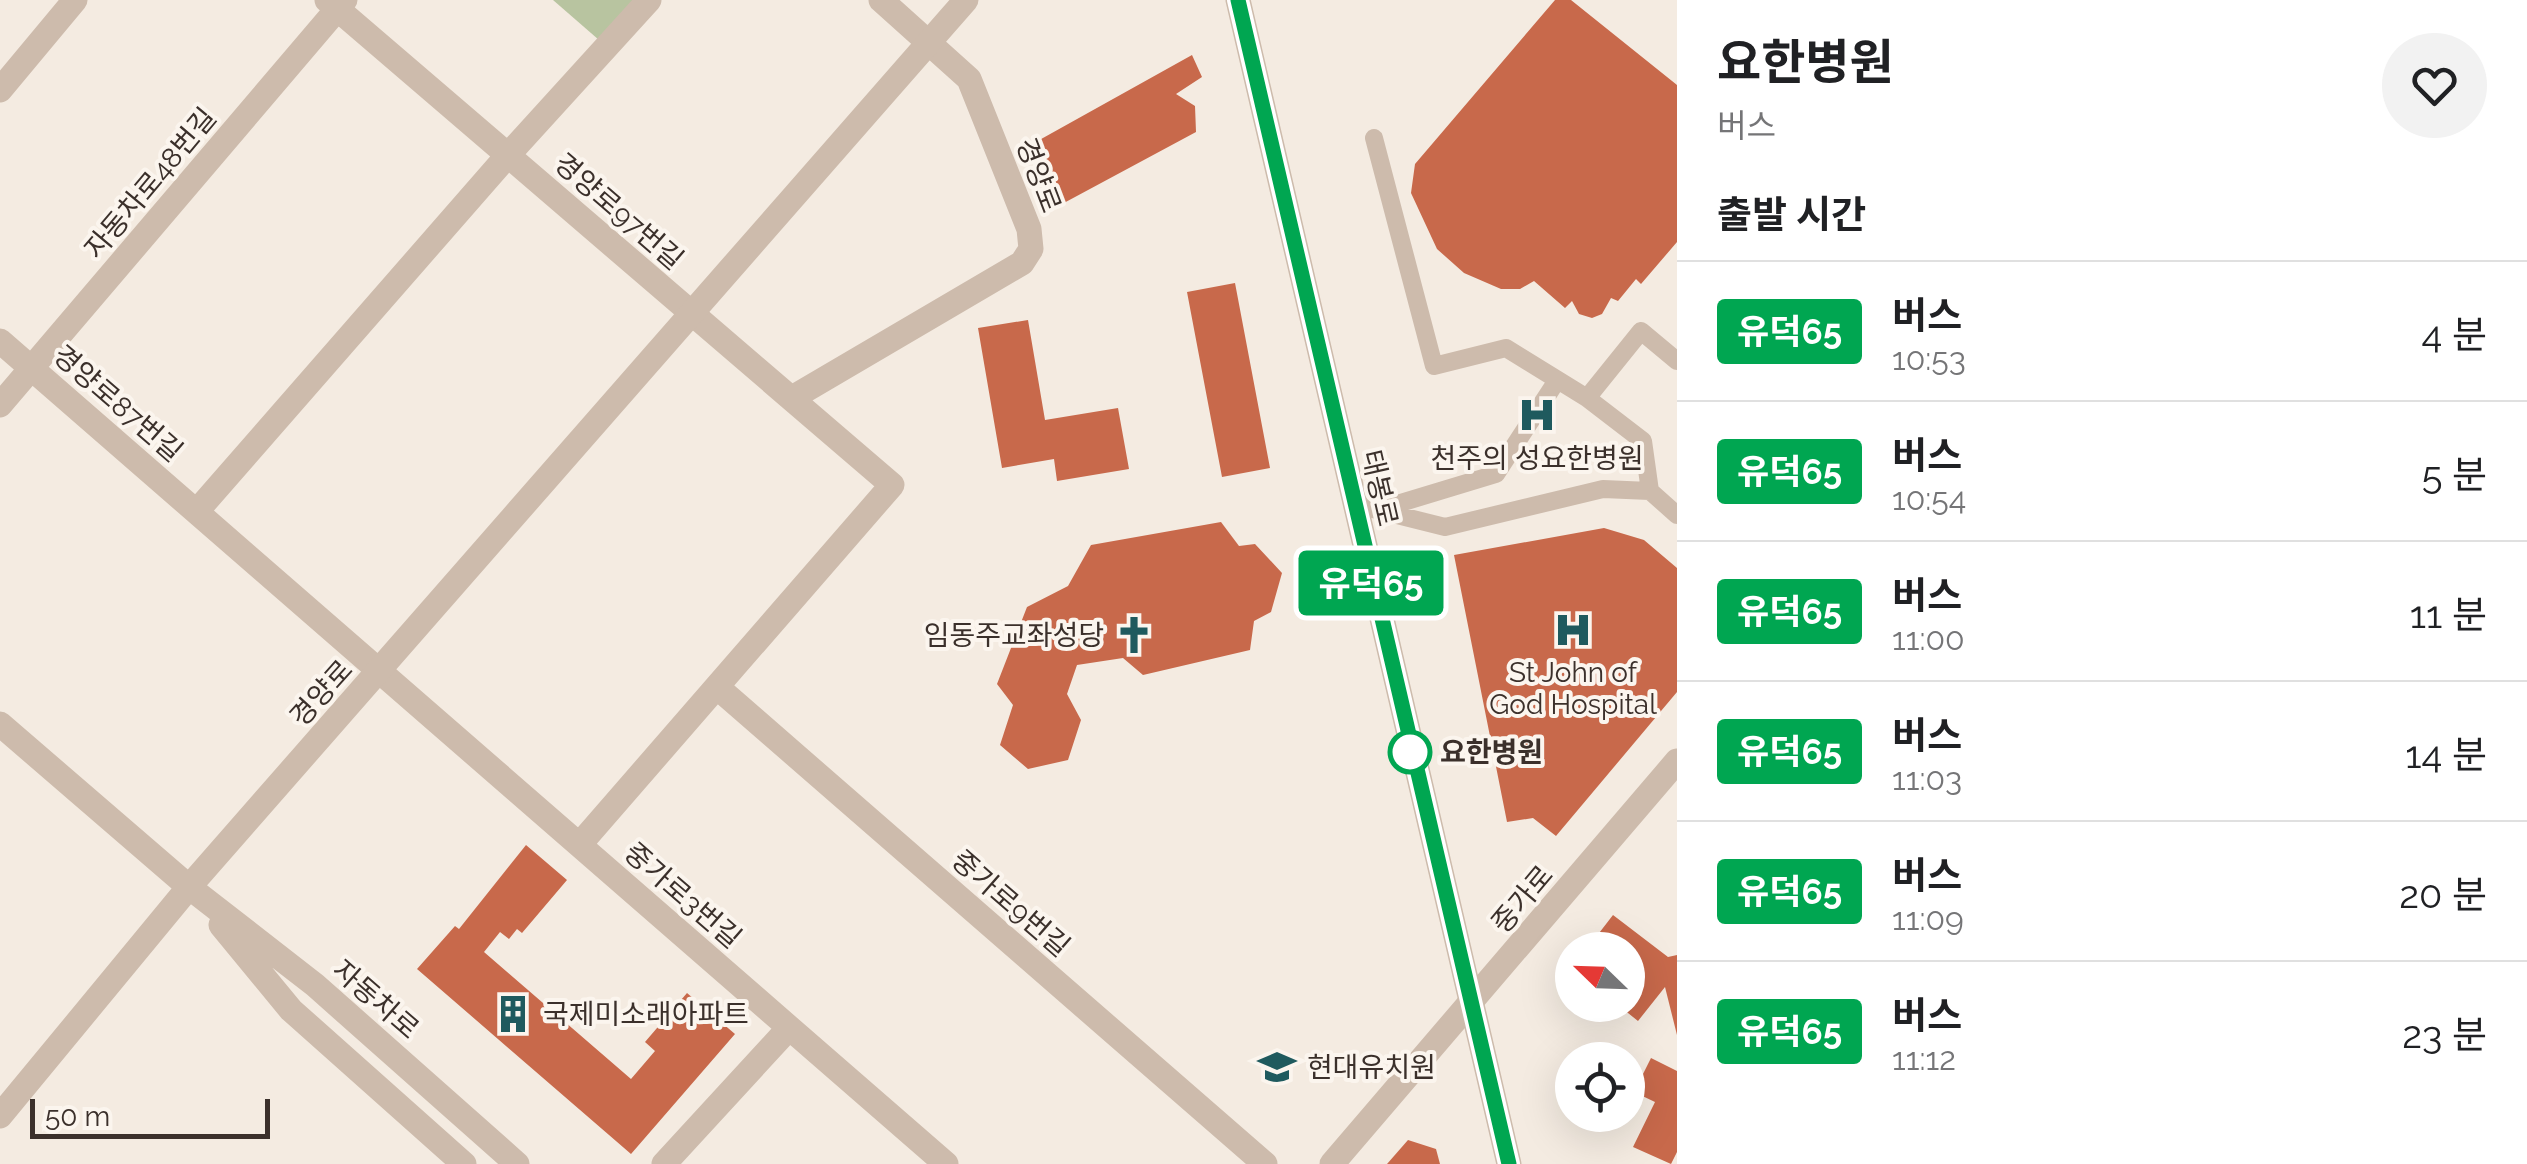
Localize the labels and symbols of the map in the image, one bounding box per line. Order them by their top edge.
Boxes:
street label: 자동차로48번길 [78,101,223,265]
street label: 경양로 [1009,133,1068,217]
street label: 경양로97번길 [547,146,690,276]
street label: 경양로87번길 [46,338,189,468]
hospital icon: 천주의 성요한병원 [1516,394,1558,436]
place label: 천주의 성요한병원 [1430,442,1644,475]
street label: 태봉로 [1355,447,1404,529]
line badge: 유덕65 [1301,550,1441,616]
hospital icon: St John of God Hospital [1552,609,1594,651]
church icon: 임동주교좌성당 [1113,614,1155,656]
place label: 임동주교좌성당 [924,619,1104,652]
street label: 경양로 [283,654,359,733]
place label: St John of God Hospital [1489,656,1657,721]
marker: 요한병원 [1389,731,1431,773]
place label: 요한병원 [1440,736,1543,769]
street label: 중가로3번길 [618,836,748,955]
street label: 중가로9번길 [945,843,1076,963]
street label: 중가로 [1485,859,1560,940]
north arrow [1555,932,1645,1022]
street label: 자동차로 [326,953,425,1046]
building icon: 국제미소래아파트 [492,993,534,1035]
place label: 국제미소래아파트 [543,998,749,1031]
school or university icon: 현대유치원 [1256,1046,1298,1088]
place label: 현대유치원 [1307,1051,1436,1084]
scale bar [30,1094,270,1138]

